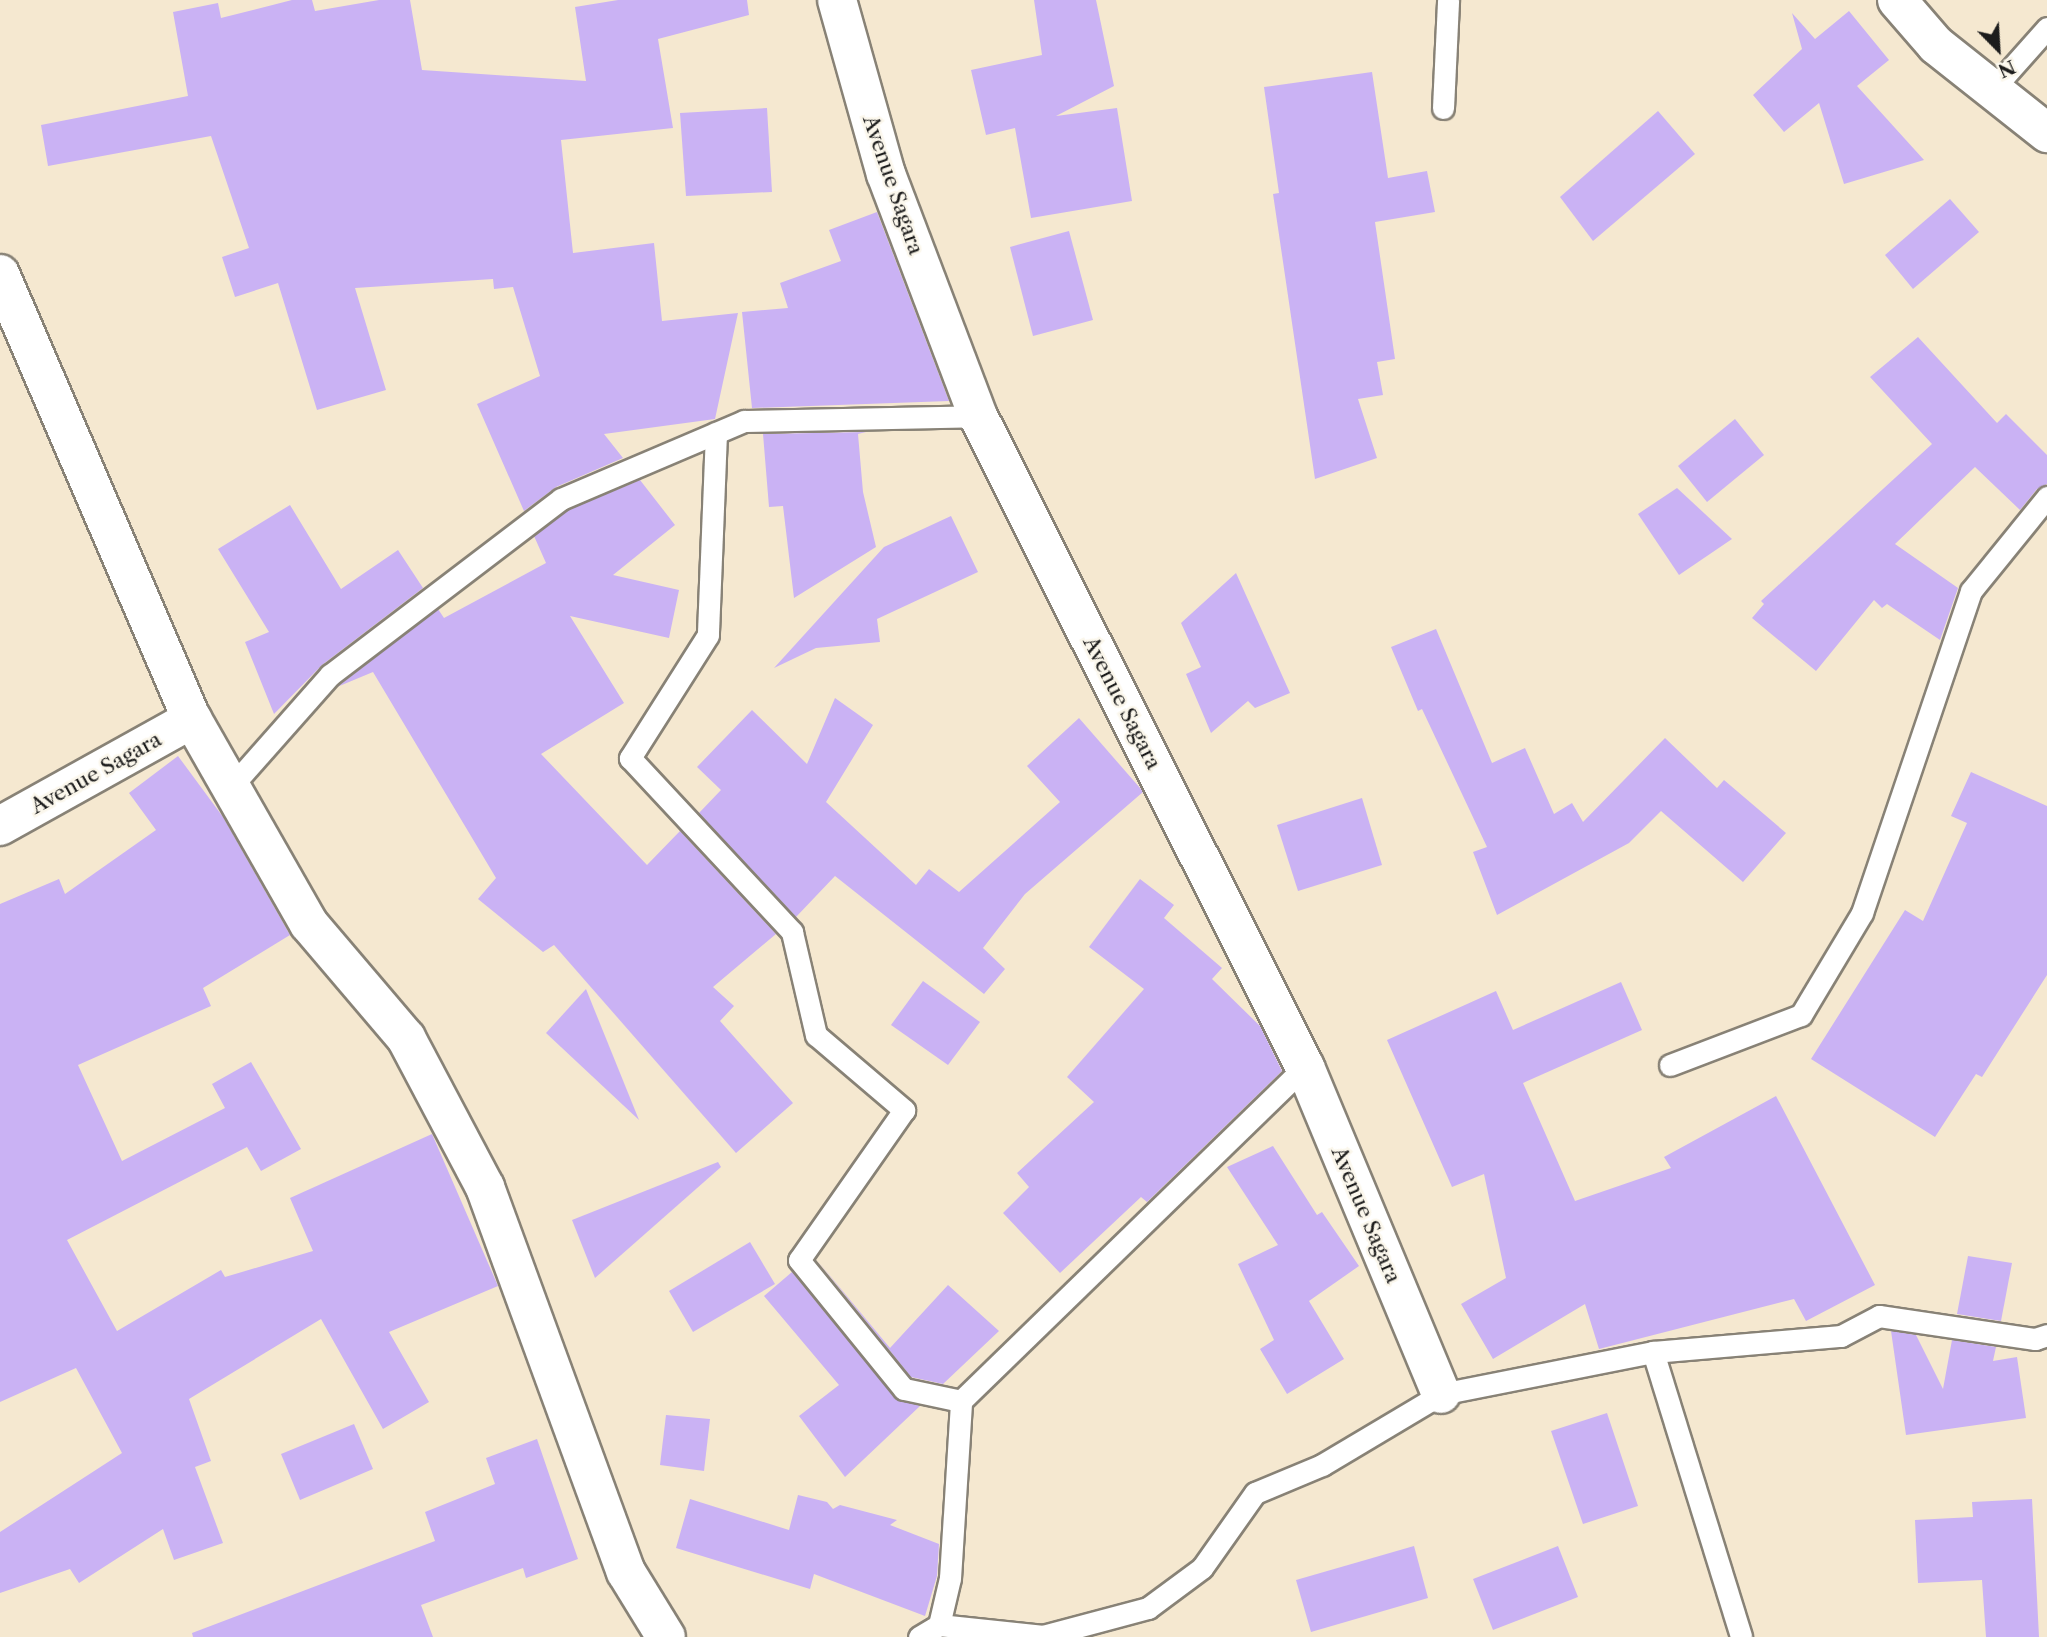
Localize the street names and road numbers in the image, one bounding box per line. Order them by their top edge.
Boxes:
street label: Avenue Sagara [857,112,929,258]
street label: Avenue Sagara [1078,632,1166,774]
street label: Avenue Sagara [26,727,166,819]
street label: Avenue Sagara [1326,1143,1406,1287]

